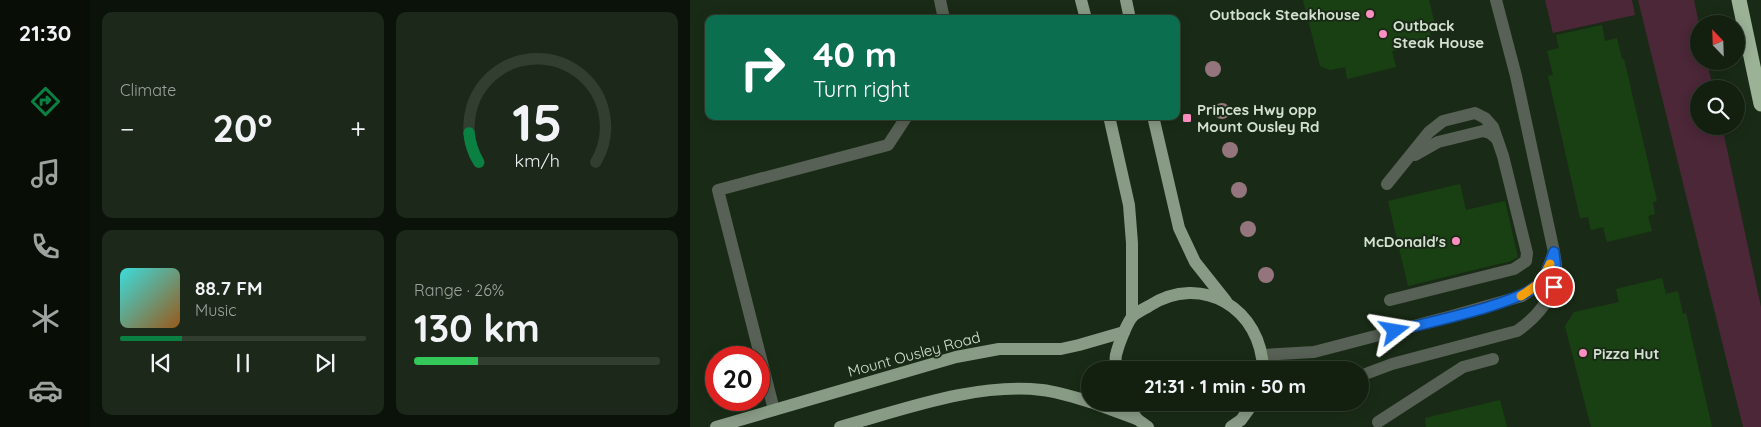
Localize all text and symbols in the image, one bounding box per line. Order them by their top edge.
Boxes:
place label: Outback Steakhouse [1209,5,1360,24]
marker: Outback Steakhouse [1364,8,1376,20]
north arrow [1690,15,1745,70]
map controls [1690,15,1745,135]
place label: Outback Steak House [1393,16,1484,52]
text: 21:30 [19,19,71,47]
marker: Outback Steak House [1377,28,1389,40]
text: 40 m [813,32,897,76]
icon: right [730,35,795,100]
text: Turn right [813,75,910,103]
text: Climate [120,80,176,100]
button: search [1690,80,1745,135]
icon: directions [28,84,63,119]
text: 15 [512,89,562,154]
place label: Princes Hwy opp Mount Ousley Rd [1197,100,1319,136]
text: 20° [212,104,272,152]
text: − [120,111,135,146]
text: + [350,111,366,146]
marker: Princes Hwy opp Mount Ousley Rd [1181,112,1193,124]
text: km/h [514,149,560,171]
icon: music [28,156,63,191]
icon: phone [28,229,63,264]
place label: McDonald's [1364,232,1446,251]
marker: McDonald's [1450,235,1462,247]
pin [1533,266,1575,308]
icon: arrive [1540,273,1568,301]
text: 88.7 FM [195,276,263,300]
text: Range · 26% [414,280,504,300]
text: Music [195,300,237,320]
icon: climate [28,301,63,336]
text: 130 km [414,304,540,352]
position arrow [1368,304,1420,356]
street label: Mount Ousley Road [846,327,982,381]
place label: Pizza Hut [1593,344,1659,363]
speed limit sign: 20 [705,346,770,411]
marker: Pizza Hut [1577,347,1589,359]
icon: previous [147,349,175,377]
icon: pause [229,349,257,377]
icon: next [311,349,339,377]
icon: car [28,373,63,408]
text: 21:31 · 1 min · 50 m [1144,374,1306,398]

